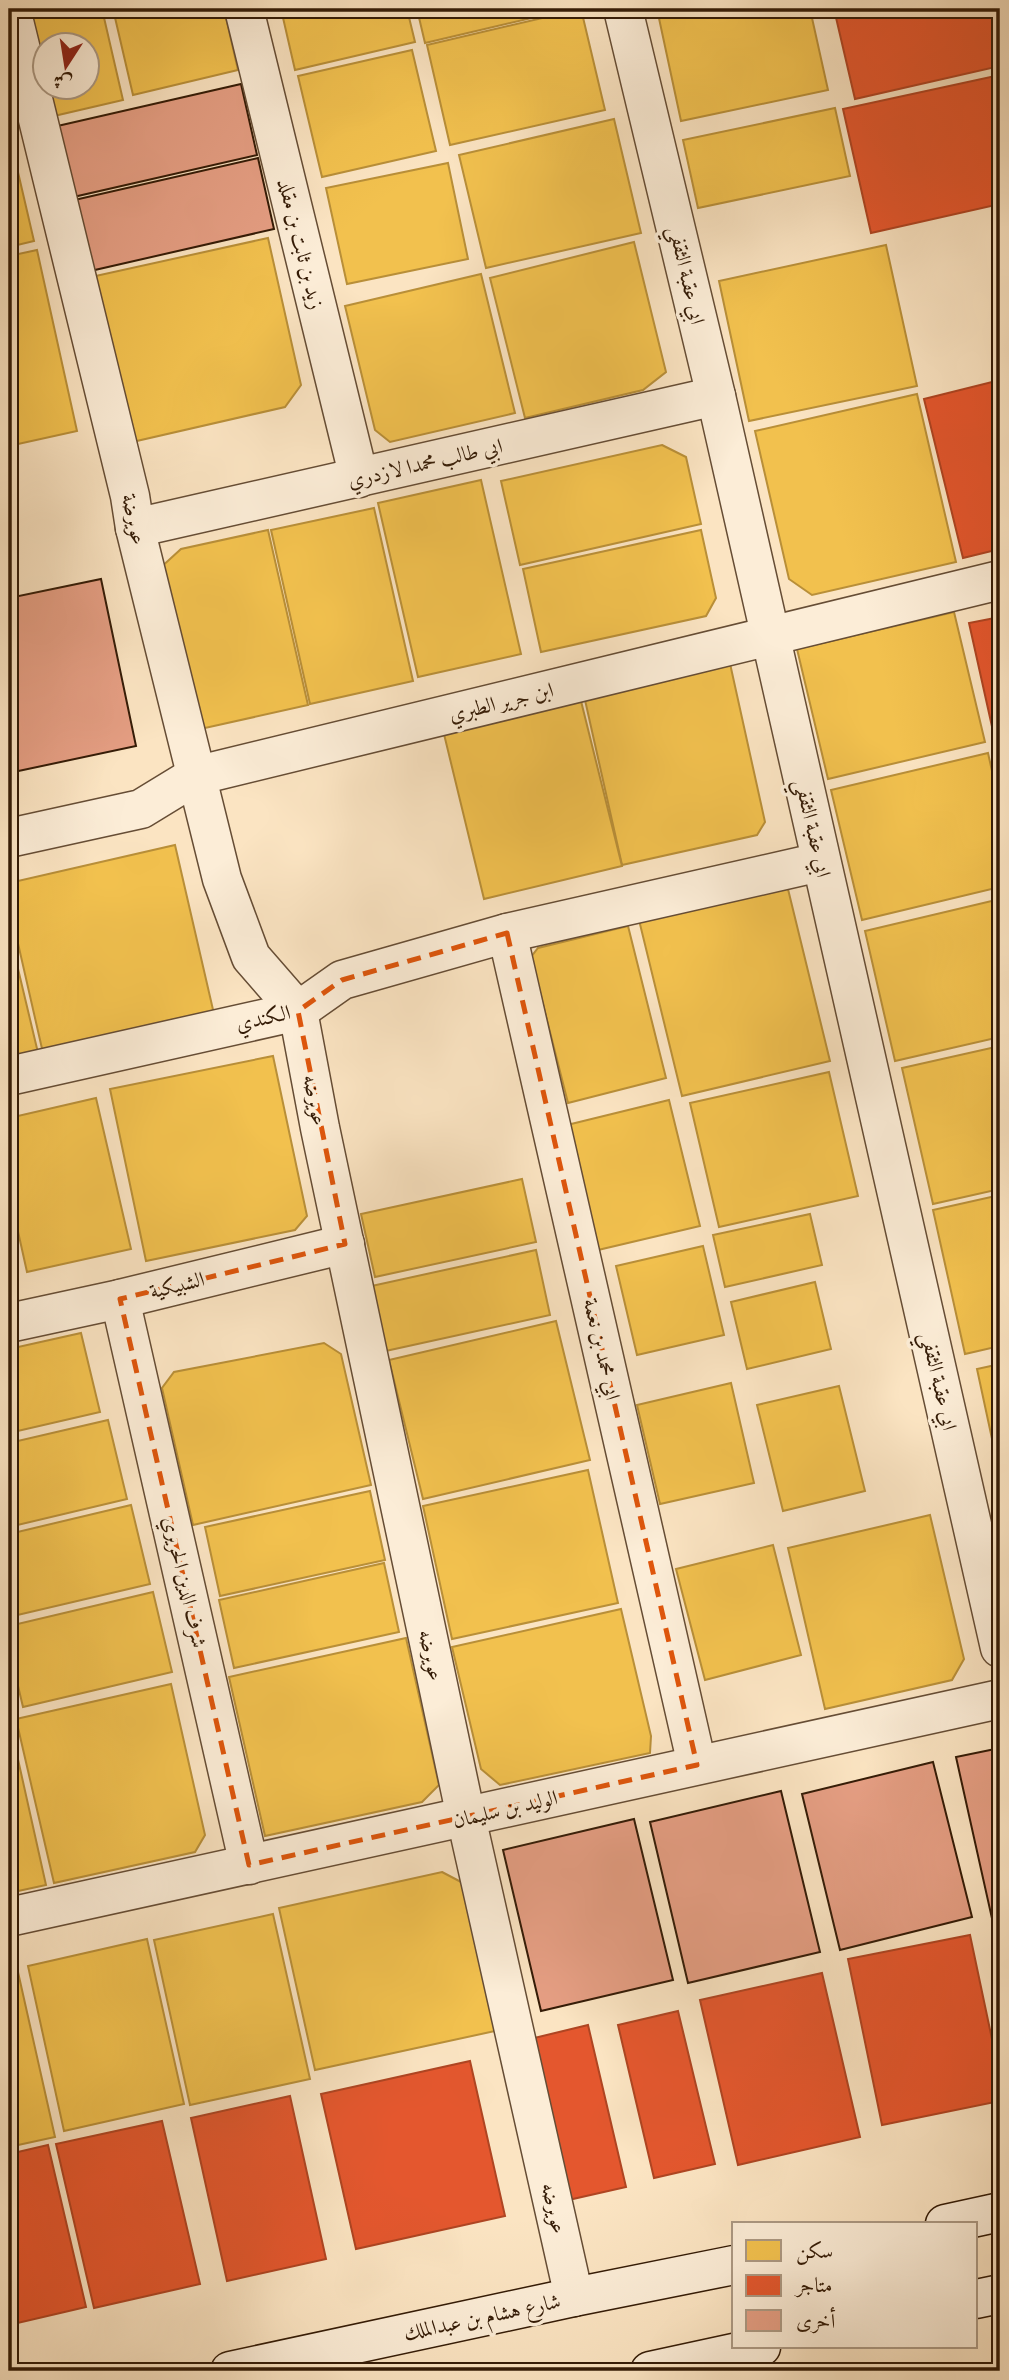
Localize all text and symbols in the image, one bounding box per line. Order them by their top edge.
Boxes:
north arrow [32,32,102,102]
text: ش [51,67,75,94]
street label: زيد بن ثابت بن مقلد [270,176,329,313]
street label: ابي عقبة الثقفي [656,223,710,328]
street label: ابي طالب محمدا لازدري [345,434,506,497]
street label: عويرضة [114,491,151,547]
street label: ابن جرير الطبري [446,677,557,730]
street label: ابي عقبة الثقفي [782,776,836,881]
street label: الكندي [233,1000,294,1040]
street label: عويرضه [295,1072,332,1128]
street label: الشبيكية [147,1267,208,1306]
street label: ابي محمد بن نعمة [574,1296,625,1403]
street label: ابي عقبة الثقفي [908,1329,962,1434]
street label: شرف الدين الحريري [154,1514,212,1651]
street label: عويرضه [411,1627,448,1683]
street label: الوليد بن سليمان [450,1785,560,1836]
street label: عويرضه [534,2180,571,2237]
legend [732,2222,978,2348]
text: سكن [796,2239,833,2266]
text: متاجر [794,2273,833,2300]
street label: شارع هشام بن عبدالملك [401,2289,564,2351]
text: أخرى [796,2306,835,2336]

